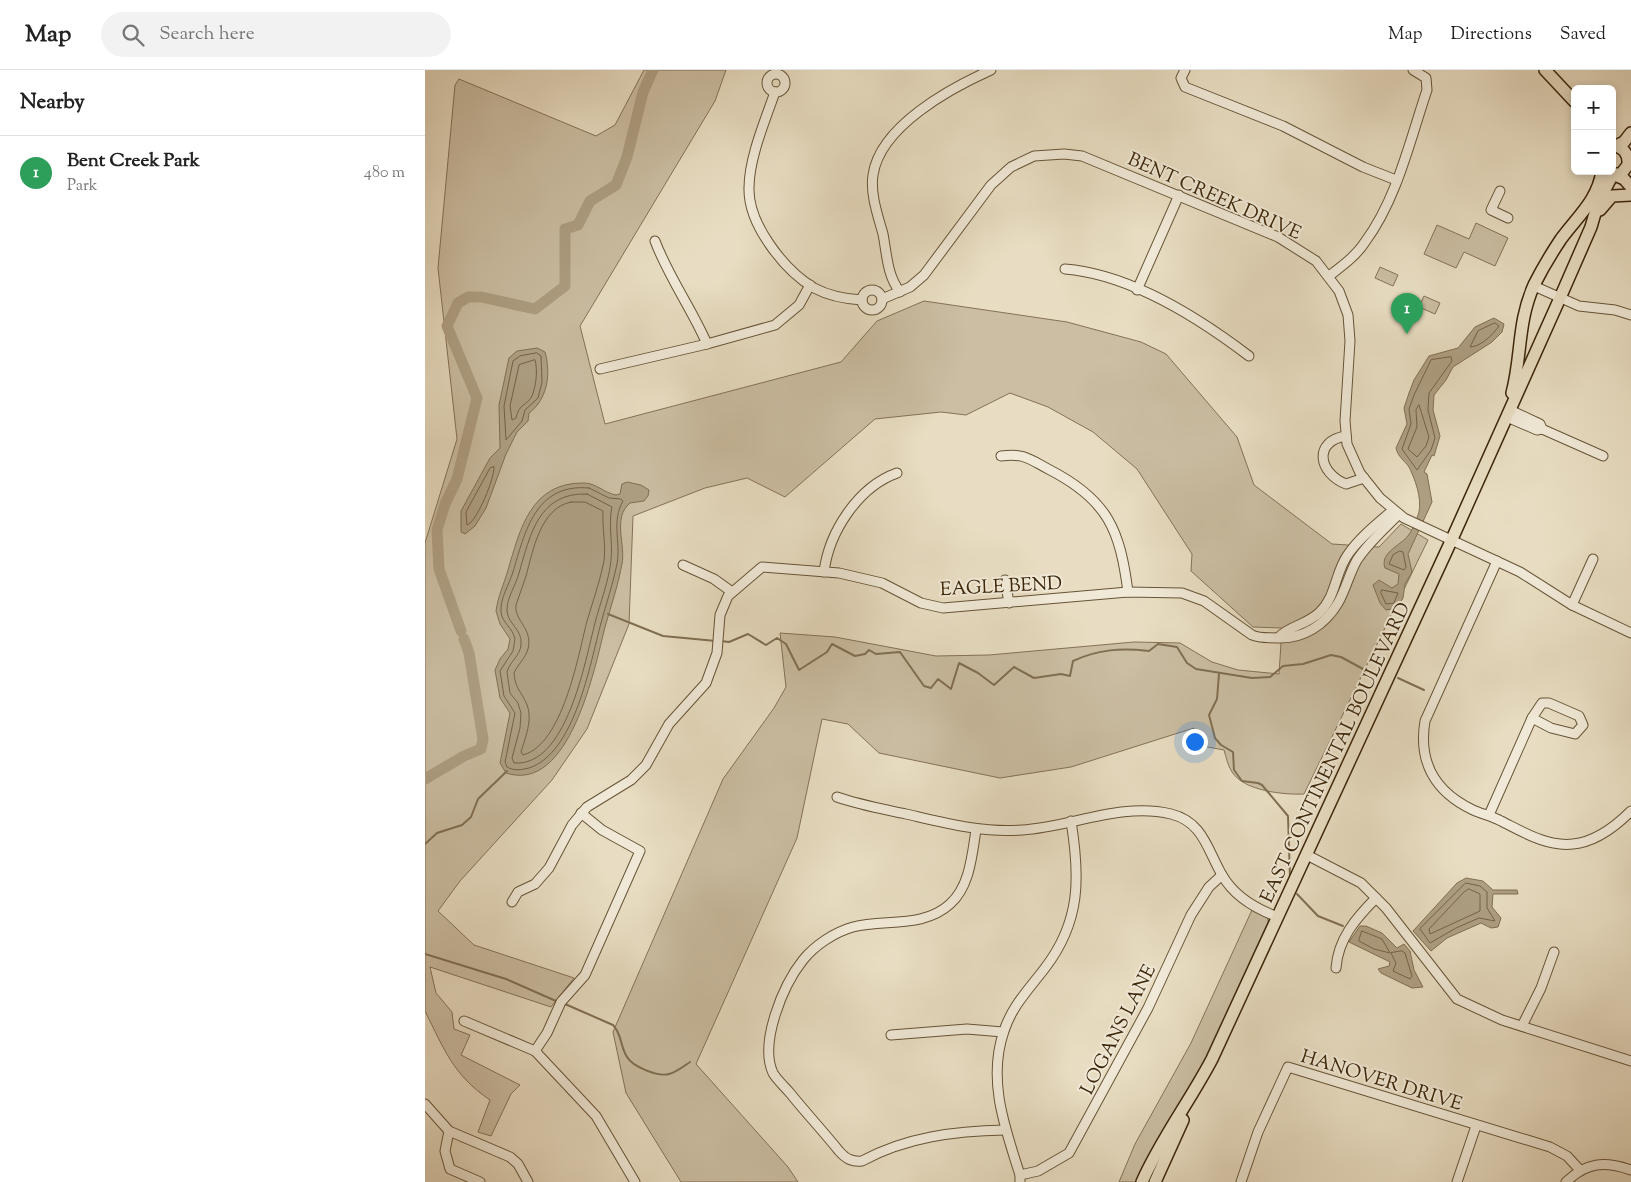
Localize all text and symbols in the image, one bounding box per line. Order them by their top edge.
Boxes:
search box [101,12,451,57]
text: Map [25,18,71,52]
icon: search [119,21,147,49]
text: Search here [159,21,255,48]
text: Map [1388,22,1423,48]
text: Directions [1451,22,1532,48]
text: Saved [1560,22,1606,48]
map controls [1571,85,1616,175]
button: + [1571,85,1616,130]
text: Nearby [20,88,85,118]
button: − [1571,130,1616,175]
street label: BENT CREEK DRIVE [1123,147,1306,248]
text: Bent Creek Park [67,148,200,175]
text: 1 [33,162,39,185]
text: 480 m [364,162,405,185]
text: Park [67,175,98,198]
pin: 1 [1391,293,1423,334]
street label: EAGLE BEND [939,571,1063,604]
street label: EAST CONTINENTAL BOULEVARD [1254,598,1418,908]
your location [1182,729,1208,755]
street label: LOGANS LANE [1075,960,1164,1100]
street label: HANOVER DRIVE [1297,1044,1466,1119]

